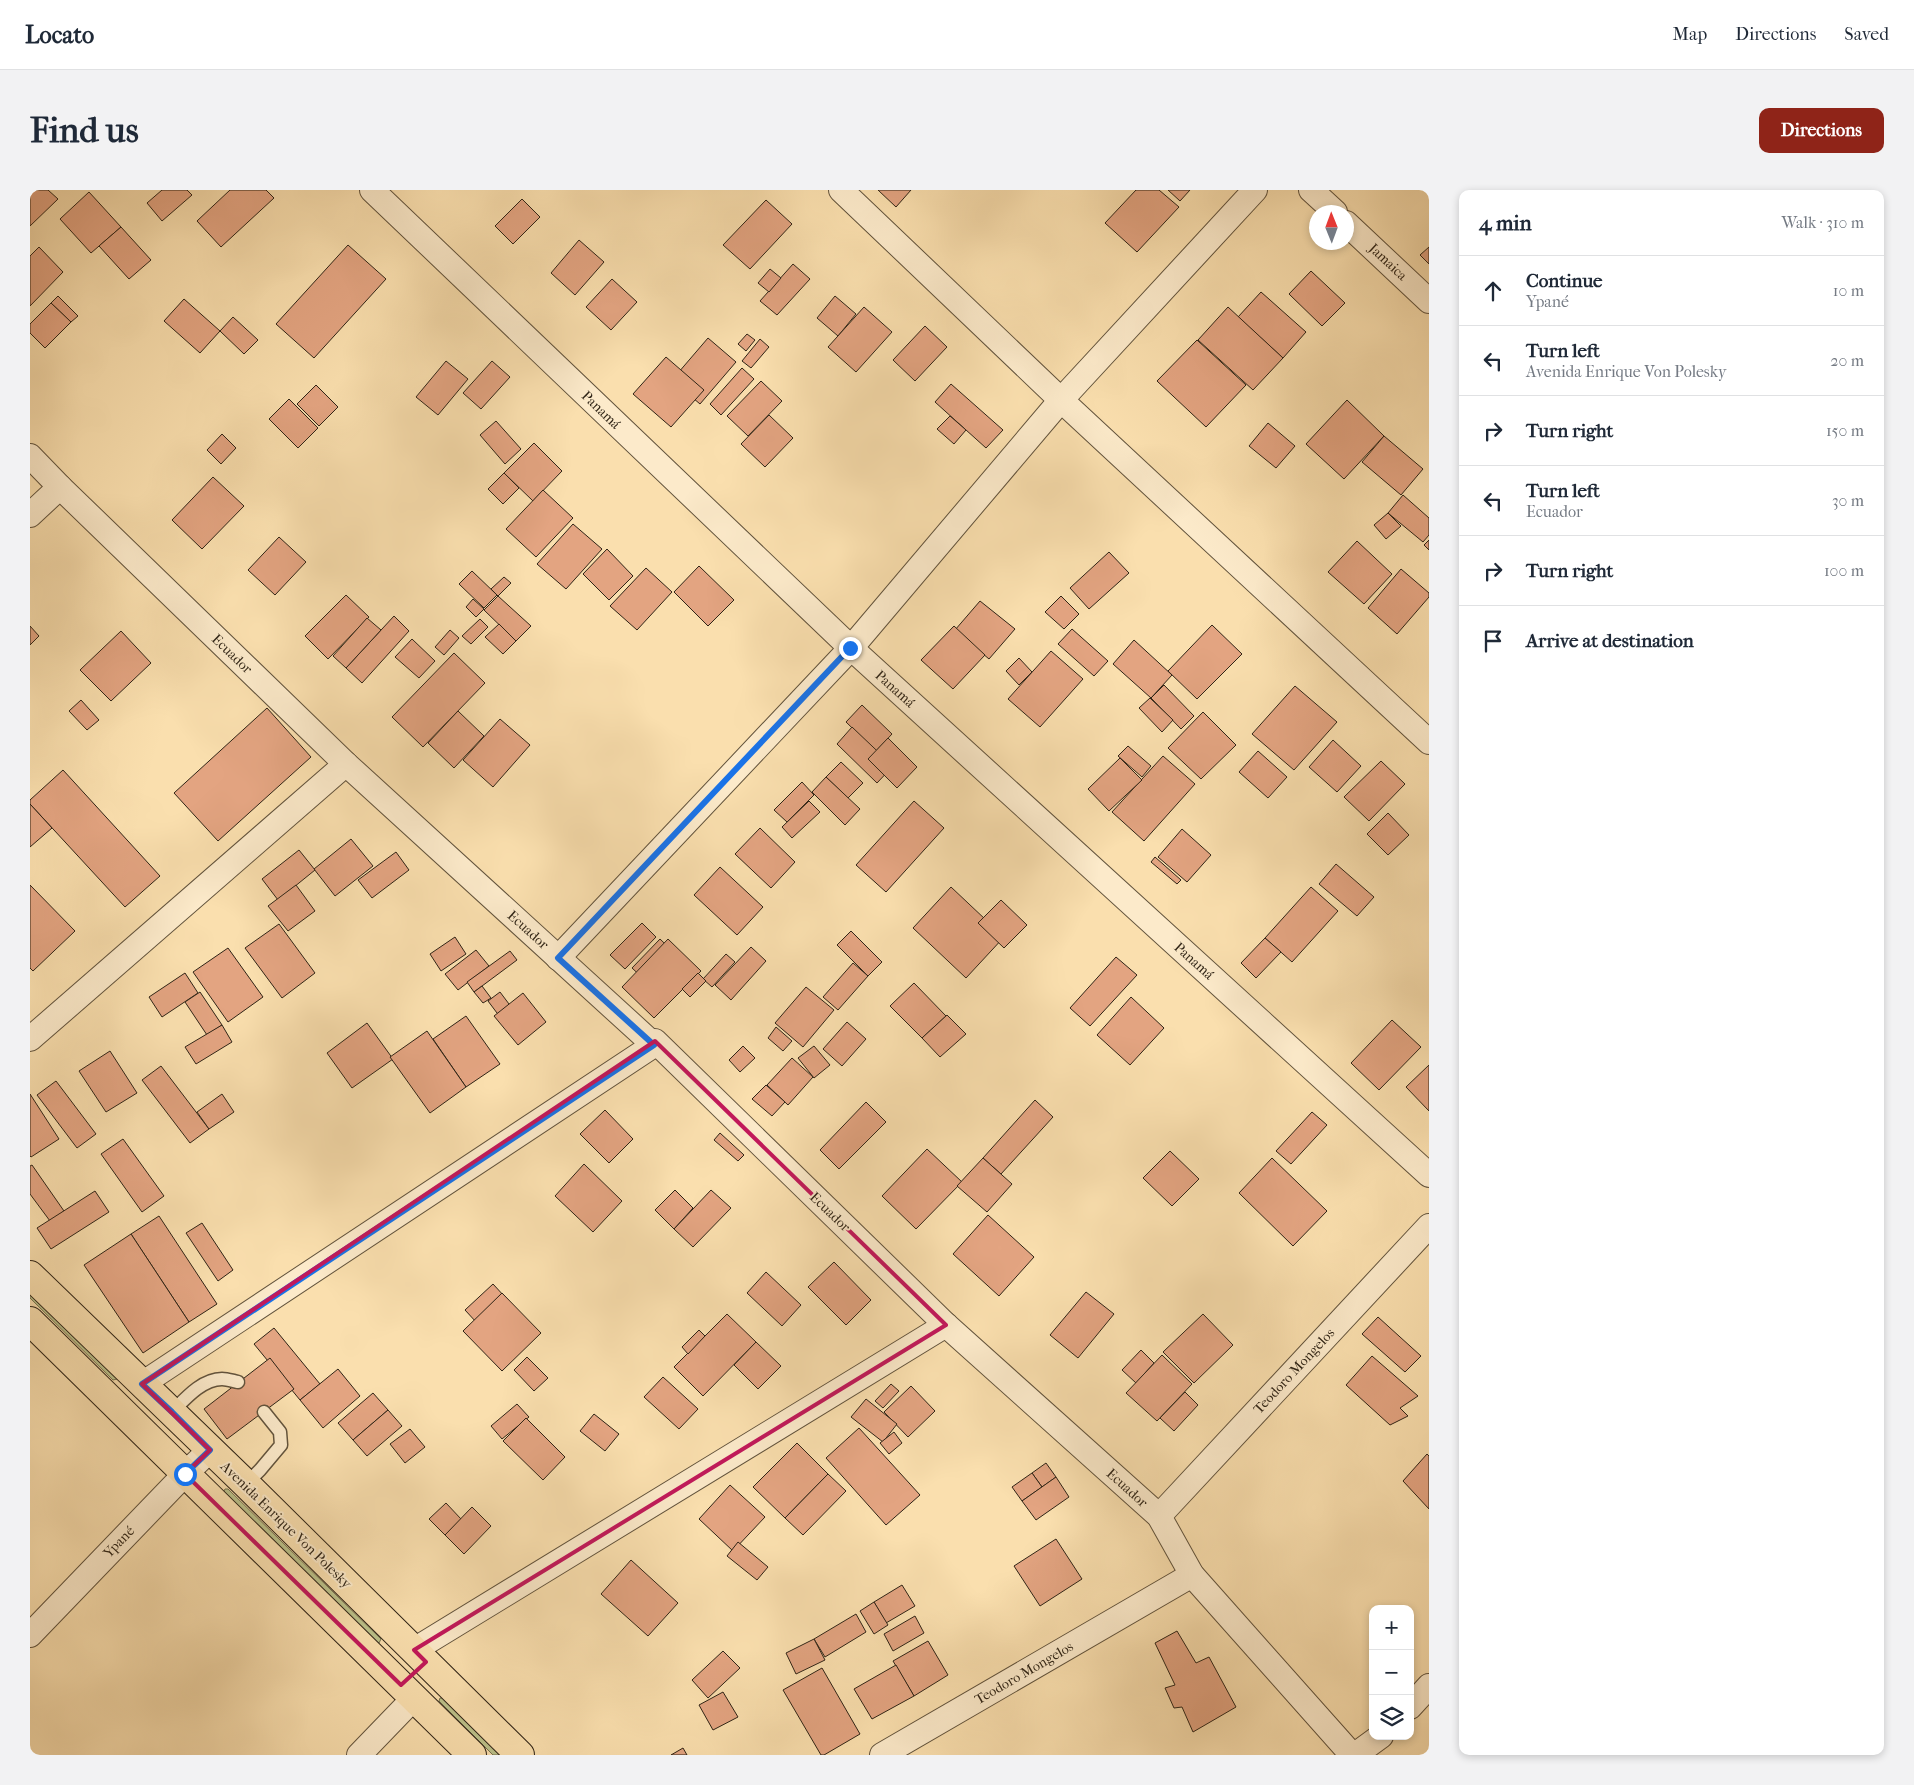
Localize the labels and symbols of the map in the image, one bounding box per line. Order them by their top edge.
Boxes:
north arrow [1309,205,1354,250]
street label: Jamaica [1365,239,1411,284]
street label: Panamá [578,387,624,433]
street label: Ecuador [208,631,256,677]
route end [839,637,862,660]
street label: Panamá [872,667,919,712]
street label: Ecuador [504,907,552,953]
street label: Panamá [1171,939,1218,984]
street label: Ecuador [806,1189,854,1235]
street label: Teodoro Mongelos [1250,1325,1338,1417]
street label: Avenida Enrique Von Polesky [216,1457,355,1592]
route start [174,1463,197,1486]
street label: Ecuador [1103,1465,1151,1511]
street label: Ypané [99,1523,138,1562]
street label: Teodoro Mongelos [972,1638,1076,1708]

